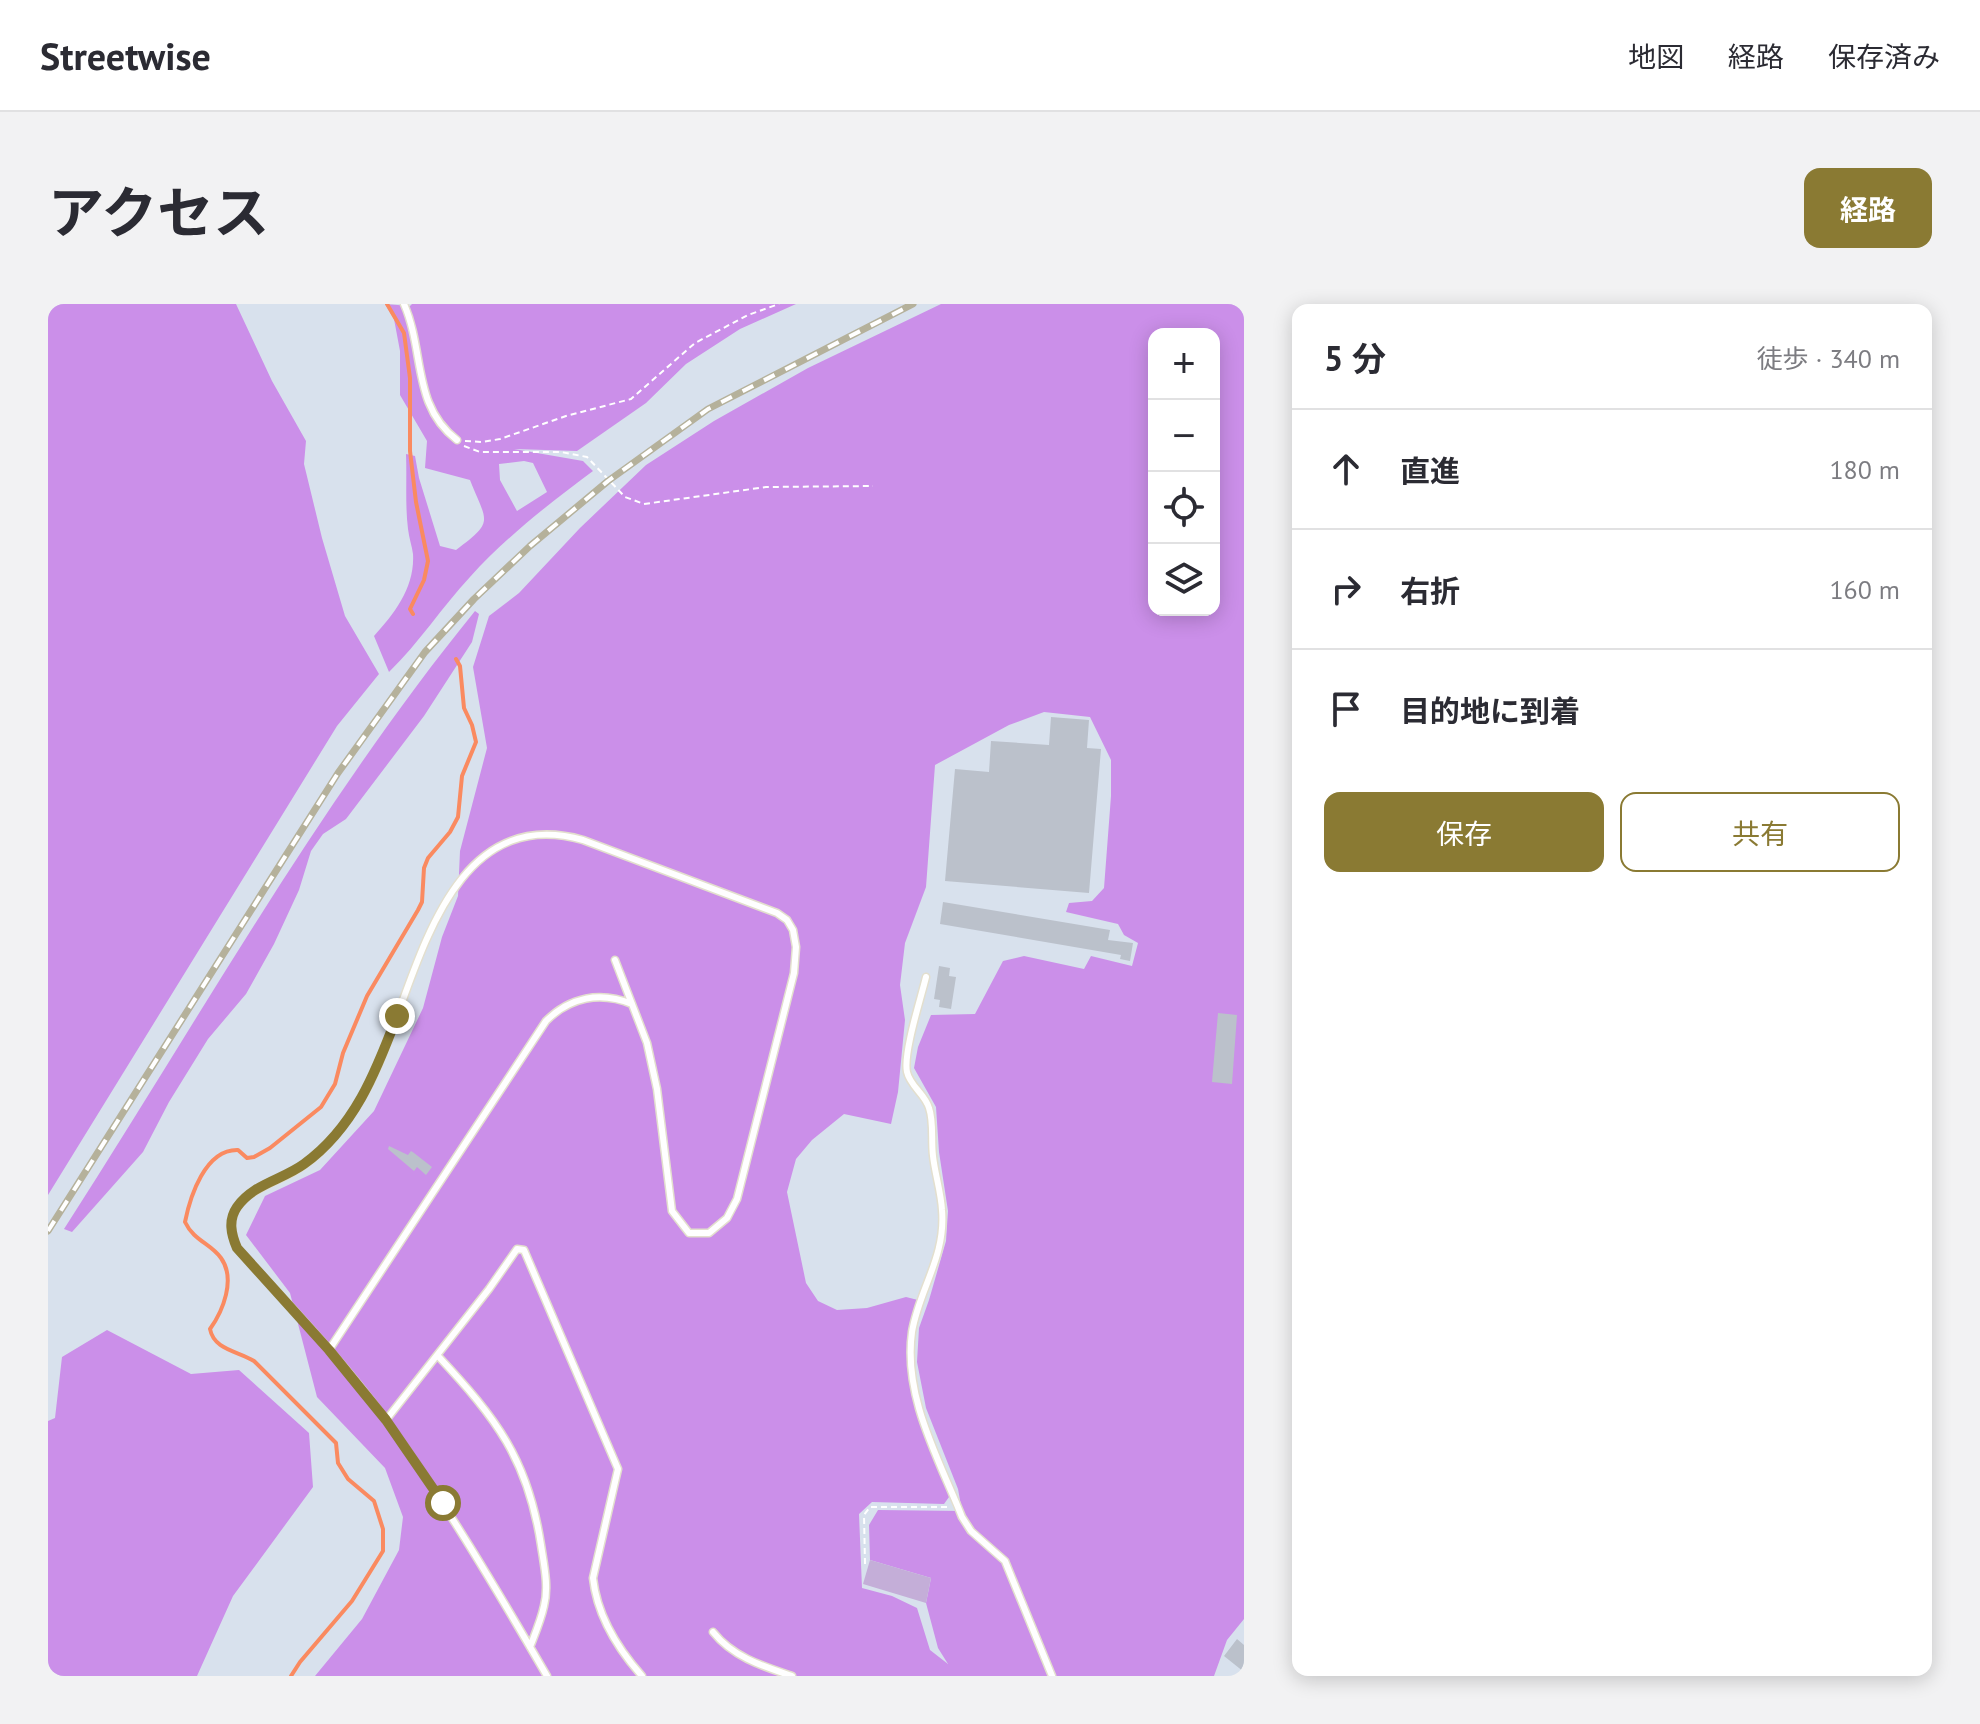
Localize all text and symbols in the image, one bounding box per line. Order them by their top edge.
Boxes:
text: Streetwise [40,31,211,80]
text: 地図 [1628,38,1684,75]
text: 経路 [1728,38,1784,75]
text: 保存済み [1828,38,1940,75]
button: 経路 [1804,168,1932,248]
text: アクセス [48,176,269,248]
map controls [1148,328,1220,616]
button: + [1148,328,1220,400]
text: 5 分 [1324,336,1386,380]
text: 徒歩 · 340 m [1757,342,1900,375]
button: − [1148,400,1220,472]
icon: ahead [1324,447,1368,491]
text: 直進 [1400,451,1460,490]
text: 180 m [1829,453,1900,486]
button: locate [1148,472,1220,544]
button: layers [1148,544,1220,616]
icon: right [1324,567,1368,611]
text: 右折 [1400,571,1460,610]
text: 160 m [1829,573,1900,606]
icon: arrive [1324,687,1368,731]
text: 目的地に到着 [1400,691,1580,730]
button: 保存 [1324,792,1604,872]
button: 共有 [1620,792,1900,872]
route end [379,998,415,1034]
route start [425,1485,461,1521]

